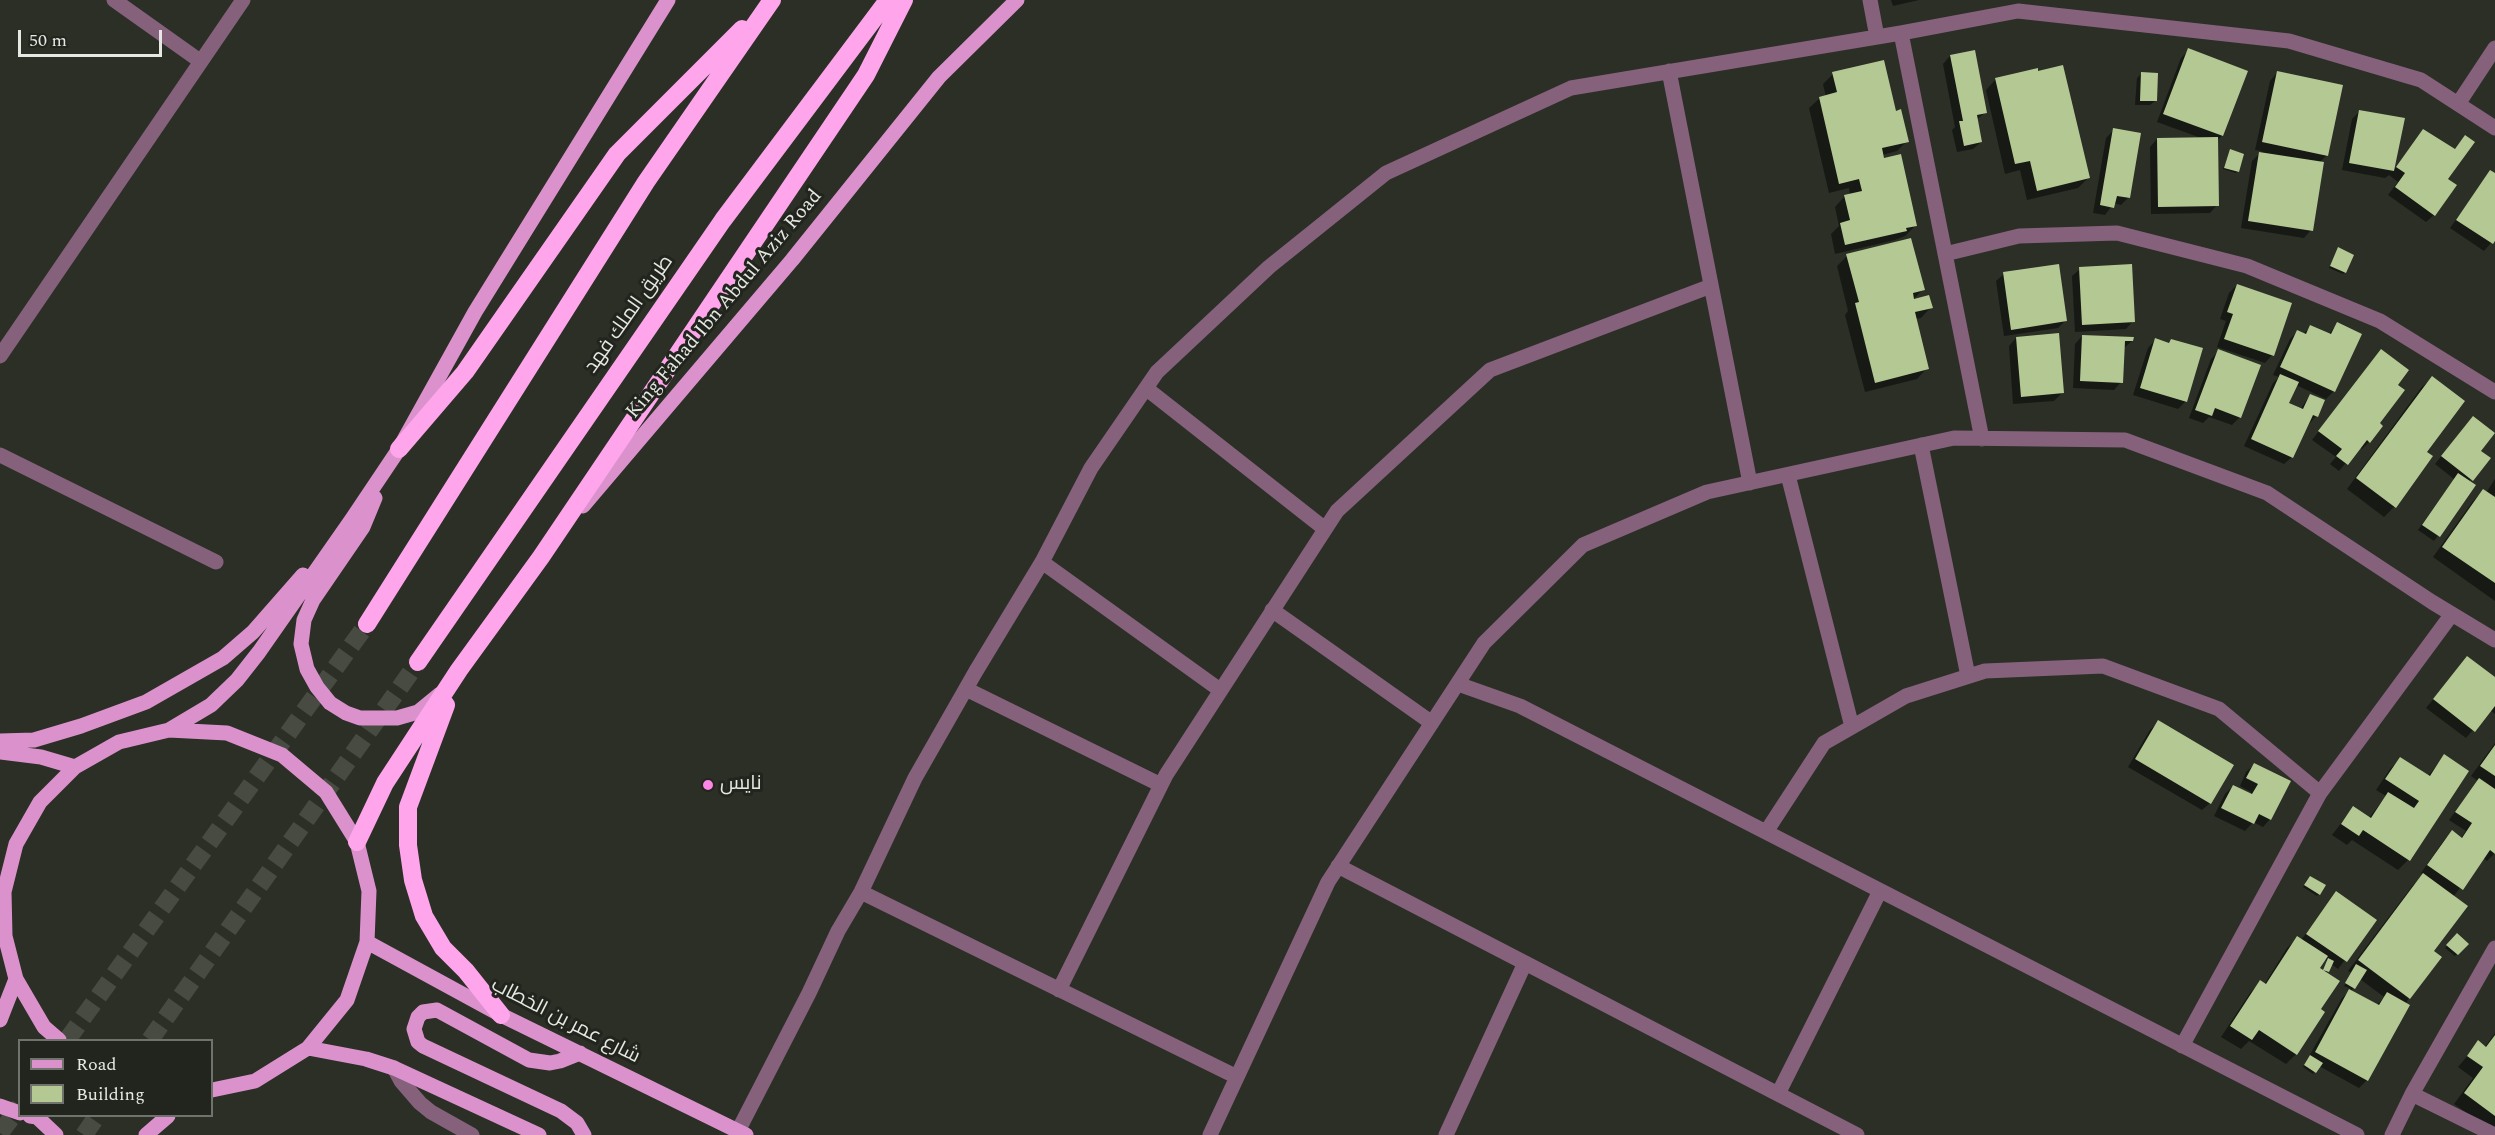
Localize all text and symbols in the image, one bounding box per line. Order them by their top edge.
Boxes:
scale bar [21,18,165,56]
text: 50 m [29,27,67,54]
street label: King Fahad Ibn Abdul Aziz Road [622,185,828,425]
street label: طريق الملك فهد [580,251,680,379]
place label: نايس [720,773,762,797]
marker: نايس [701,778,715,792]
street label: شارع عمر بن الخطاب [486,974,644,1070]
legend [18,1039,213,1117]
text: Road [76,1051,117,1078]
text: Building [76,1081,145,1108]

